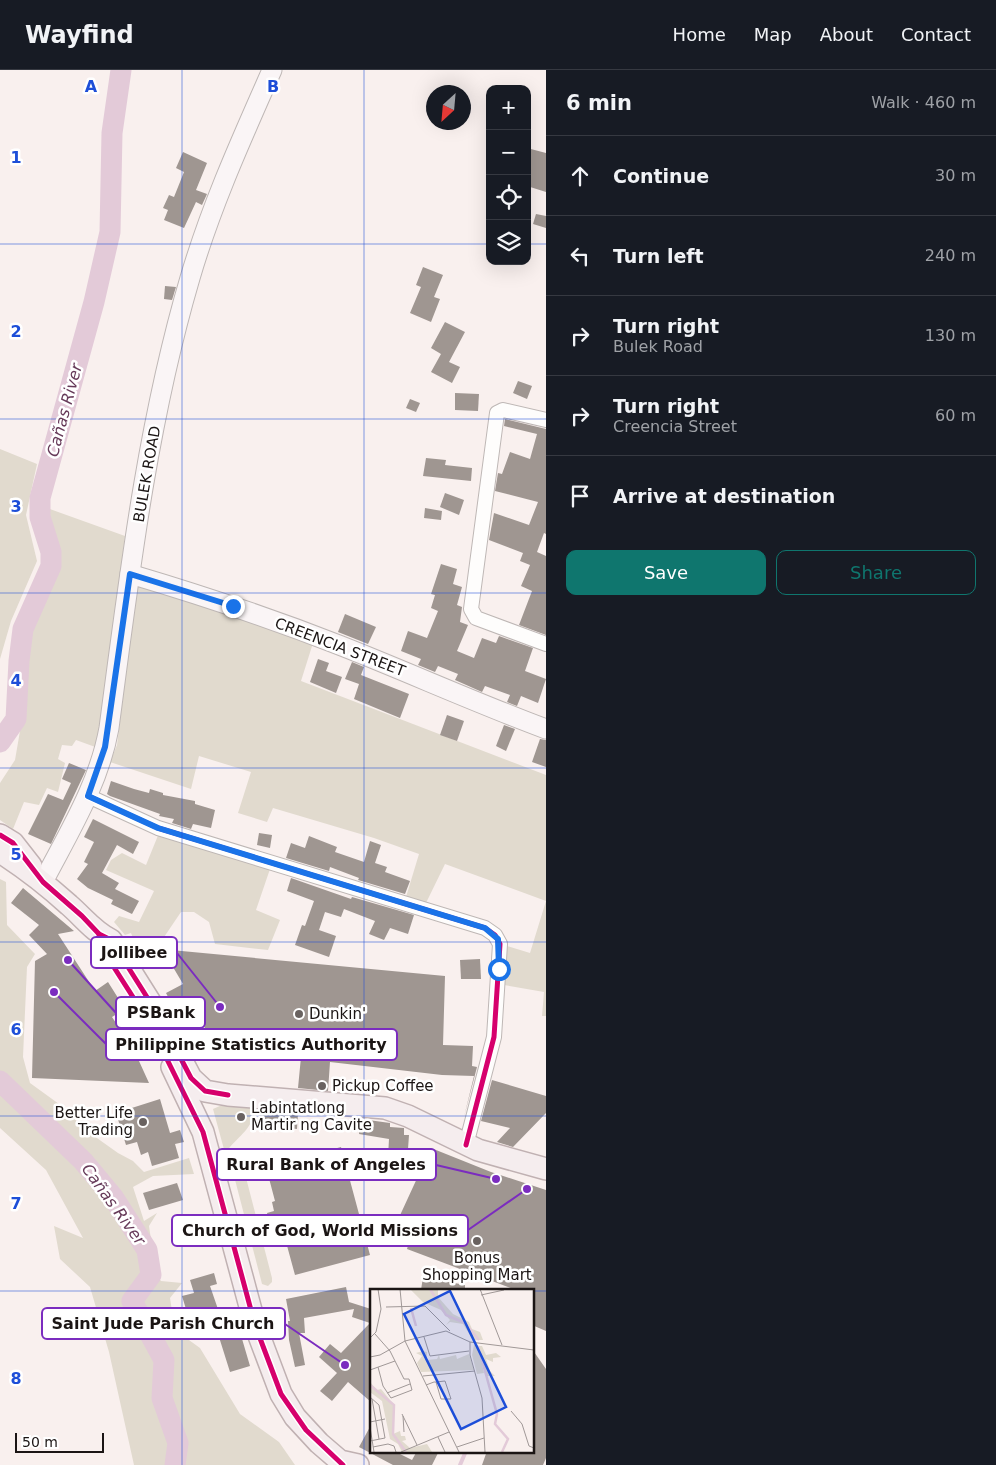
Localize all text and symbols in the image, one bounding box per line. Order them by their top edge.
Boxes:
text: Wayfind [25,21,134,49]
text: Home [673,24,726,45]
text: Map [754,24,792,45]
text: About [820,24,873,45]
text: Contact [901,24,971,45]
text: A [85,77,98,96]
text: B [267,77,279,96]
north arrow [426,85,471,130]
map controls [486,85,531,265]
button: + [486,85,531,130]
text: 6 min [566,91,632,115]
text: Walk · 460 m [871,93,976,112]
button: − [486,130,531,175]
text: 1 [10,148,22,167]
icon: ahead [566,162,594,190]
text: Continue [613,165,709,187]
text: 30 m [935,166,976,185]
button: locate [486,175,531,220]
button: layers [486,220,531,265]
icon: left [566,242,594,270]
text: Turn left [613,245,704,267]
text: 240 m [925,246,976,265]
text: Turn right [613,315,719,337]
text: 2 [10,322,22,341]
icon: right [566,322,594,350]
text: 130 m [925,326,976,345]
text: Bulek Road [613,337,703,356]
water label: Cañas River [43,360,86,459]
text: Turn right [613,395,719,417]
icon: right [566,402,594,430]
text: 60 m [935,406,976,425]
text: Creencia Street [613,417,737,436]
street label: BULEK ROAD [130,424,164,524]
icon: arrive [566,482,594,510]
text: Arrive at destination [613,485,835,507]
text: 3 [10,497,22,516]
button: Save [566,550,766,595]
button: Share [776,550,976,595]
route end [222,595,245,618]
street label: CREENCIA STREET [272,614,409,680]
text: 4 [10,671,22,690]
text: 5 [10,845,22,864]
callout: Jollibee [91,937,177,968]
text: Jollibee [100,943,167,962]
route start [488,958,511,981]
callout: PSBank [116,997,205,1028]
text: PSBank [127,1003,195,1022]
place label: Dunkin' [309,1005,366,1023]
marker: Dunkin' [293,1008,305,1020]
text: 6 [10,1020,22,1039]
callout: Philippine Statistics Authority [106,1029,397,1060]
text: Philippine Statistics Authority [115,1035,387,1054]
place label: Pickup Coffee [332,1077,434,1095]
marker: Pickup Coffee [316,1080,328,1092]
place label: Labintatlong Martir ng Cavite [251,1099,372,1134]
place label: Better Life Trading [55,1104,133,1139]
marker: Labintatlong Martir ng Cavite [235,1111,247,1123]
marker: Better Life Trading [137,1116,149,1128]
callout: Rural Bank of Angeles [217,1149,436,1180]
text: Rural Bank of Angeles [226,1155,426,1174]
water label: Cañas River [78,1160,150,1250]
text: 7 [10,1194,22,1213]
callout: Church of God, World Missions [172,1215,468,1246]
text: Church of God, World Missions [182,1221,458,1240]
marker: Bonus Shopping Mart [471,1235,483,1247]
place label: Bonus Shopping Mart [422,1249,532,1284]
inset map [370,1289,534,1452]
callout: Saint Jude Parish Church [42,1308,285,1339]
text: Saint Jude Parish Church [52,1314,274,1333]
text: 8 [10,1369,22,1388]
scale bar [15,1430,104,1453]
text: 50 m [22,1434,58,1450]

